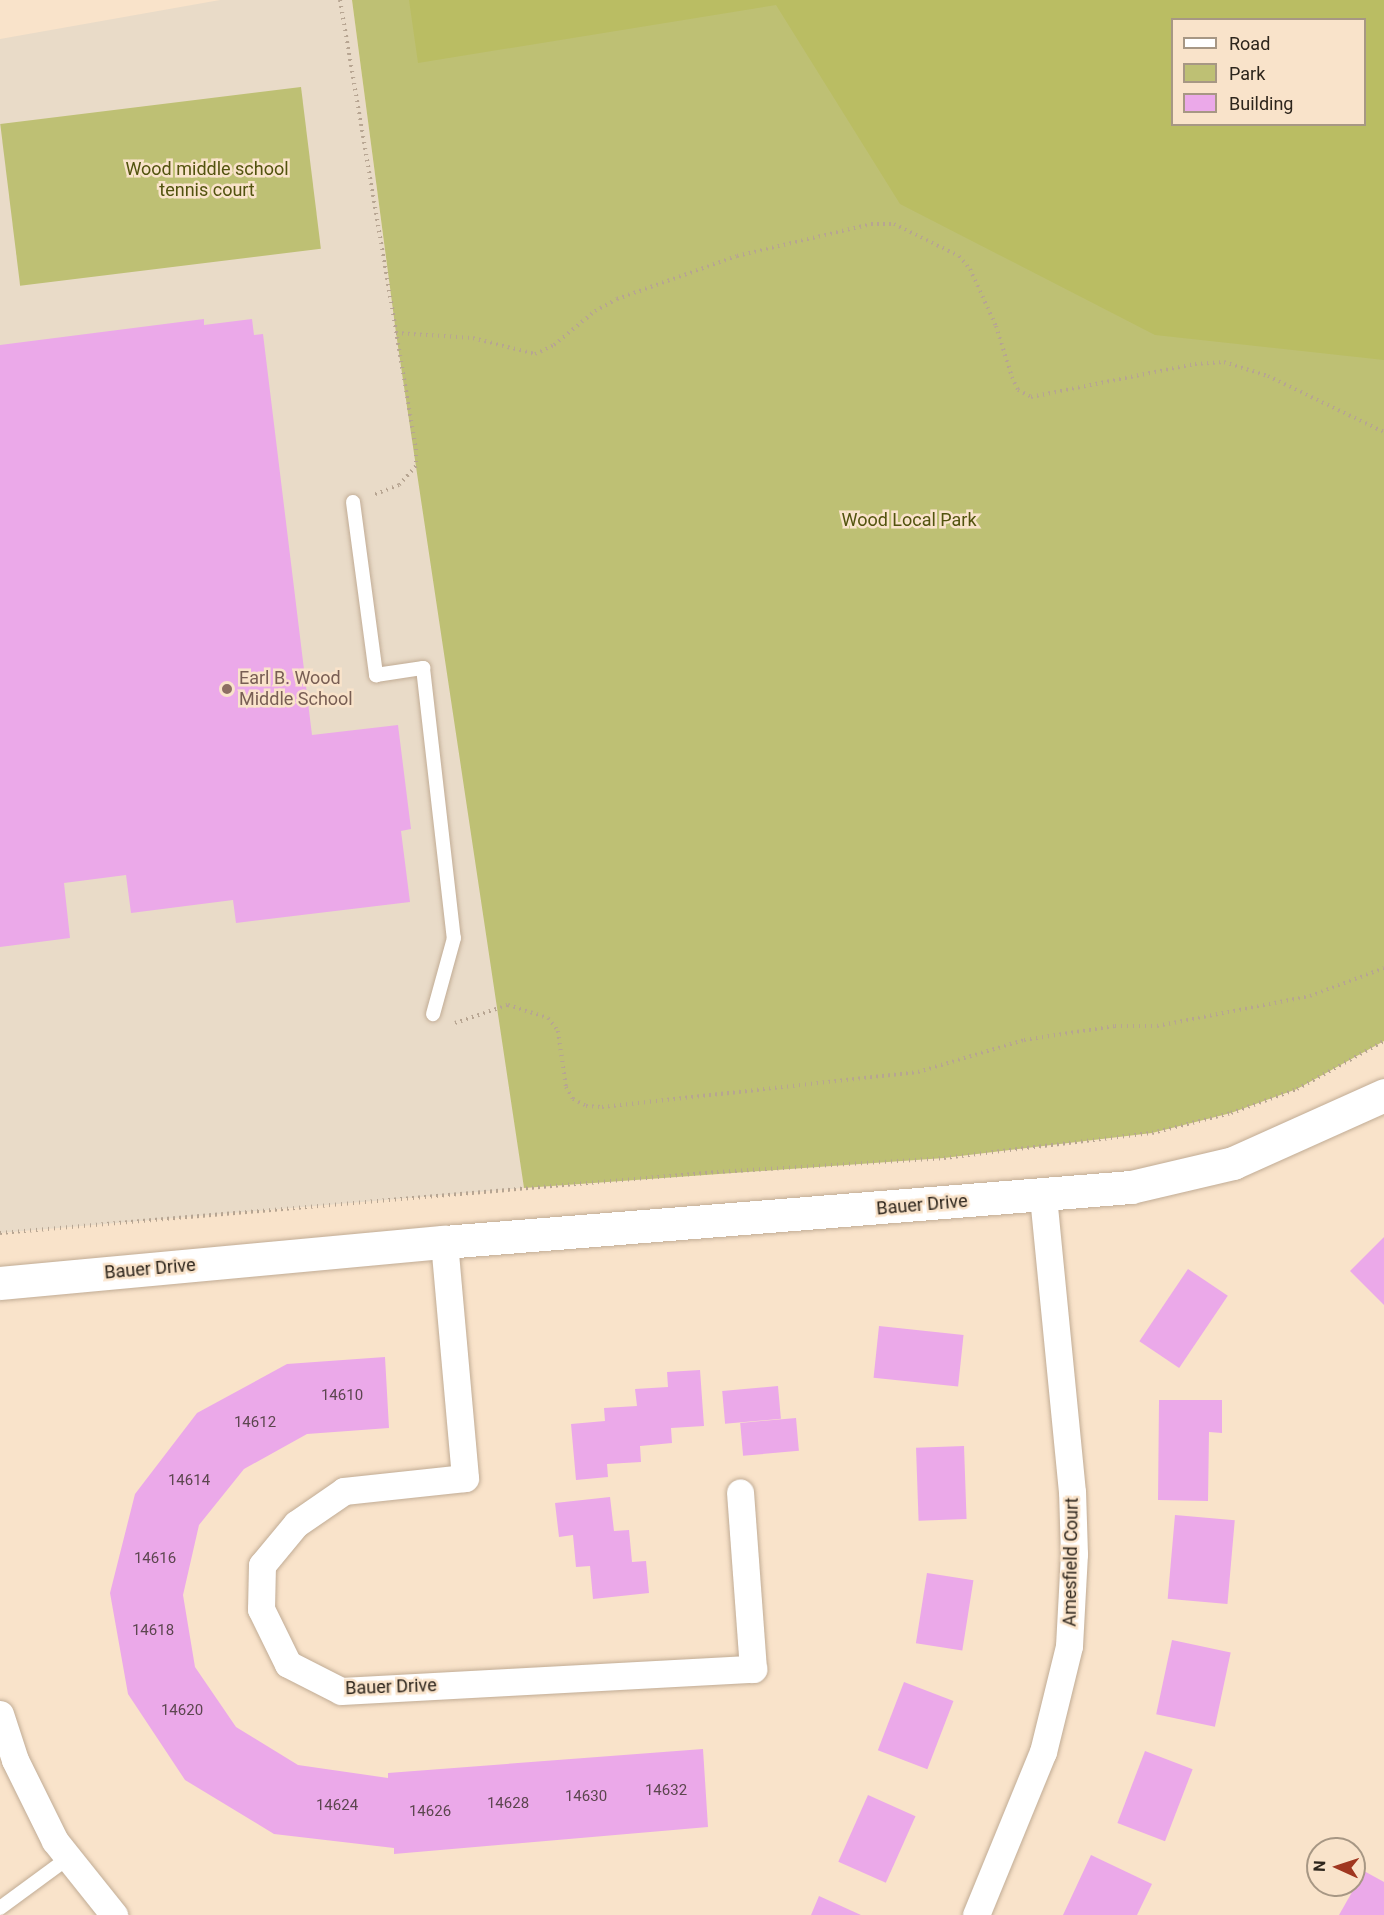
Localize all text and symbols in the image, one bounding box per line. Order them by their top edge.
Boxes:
legend [1171,18,1366,126]
text: Road [1229,33,1270,54]
text: Park [1229,63,1265,84]
text: Building [1229,93,1293,114]
park label: Wood middle school tennis court [125,159,289,201]
park label: Wood Local Park [841,509,977,531]
place label: Earl B. Wood Middle School [239,668,353,710]
marker: Earl B. Wood Middle School [220,682,234,696]
street label: Bauer Drive [875,1190,969,1220]
street label: Bauer Drive [103,1254,197,1284]
house number: 14610 [321,1387,363,1405]
house number: 14612 [234,1414,276,1432]
house number: 14614 [168,1472,210,1490]
street label: Amesfield Court [1059,1497,1083,1627]
house number: 14616 [134,1550,176,1568]
house number: 14618 [132,1622,174,1640]
street label: Bauer Drive [345,1675,437,1699]
house number: 14620 [161,1702,203,1720]
house number: 14632 [645,1782,687,1800]
house number: 14630 [565,1788,607,1806]
house number: 14628 [487,1795,529,1813]
house number: 14624 [316,1797,358,1815]
house number: 14626 [409,1803,451,1821]
north arrow [1306,1837,1366,1897]
text: N [1310,1860,1329,1872]

